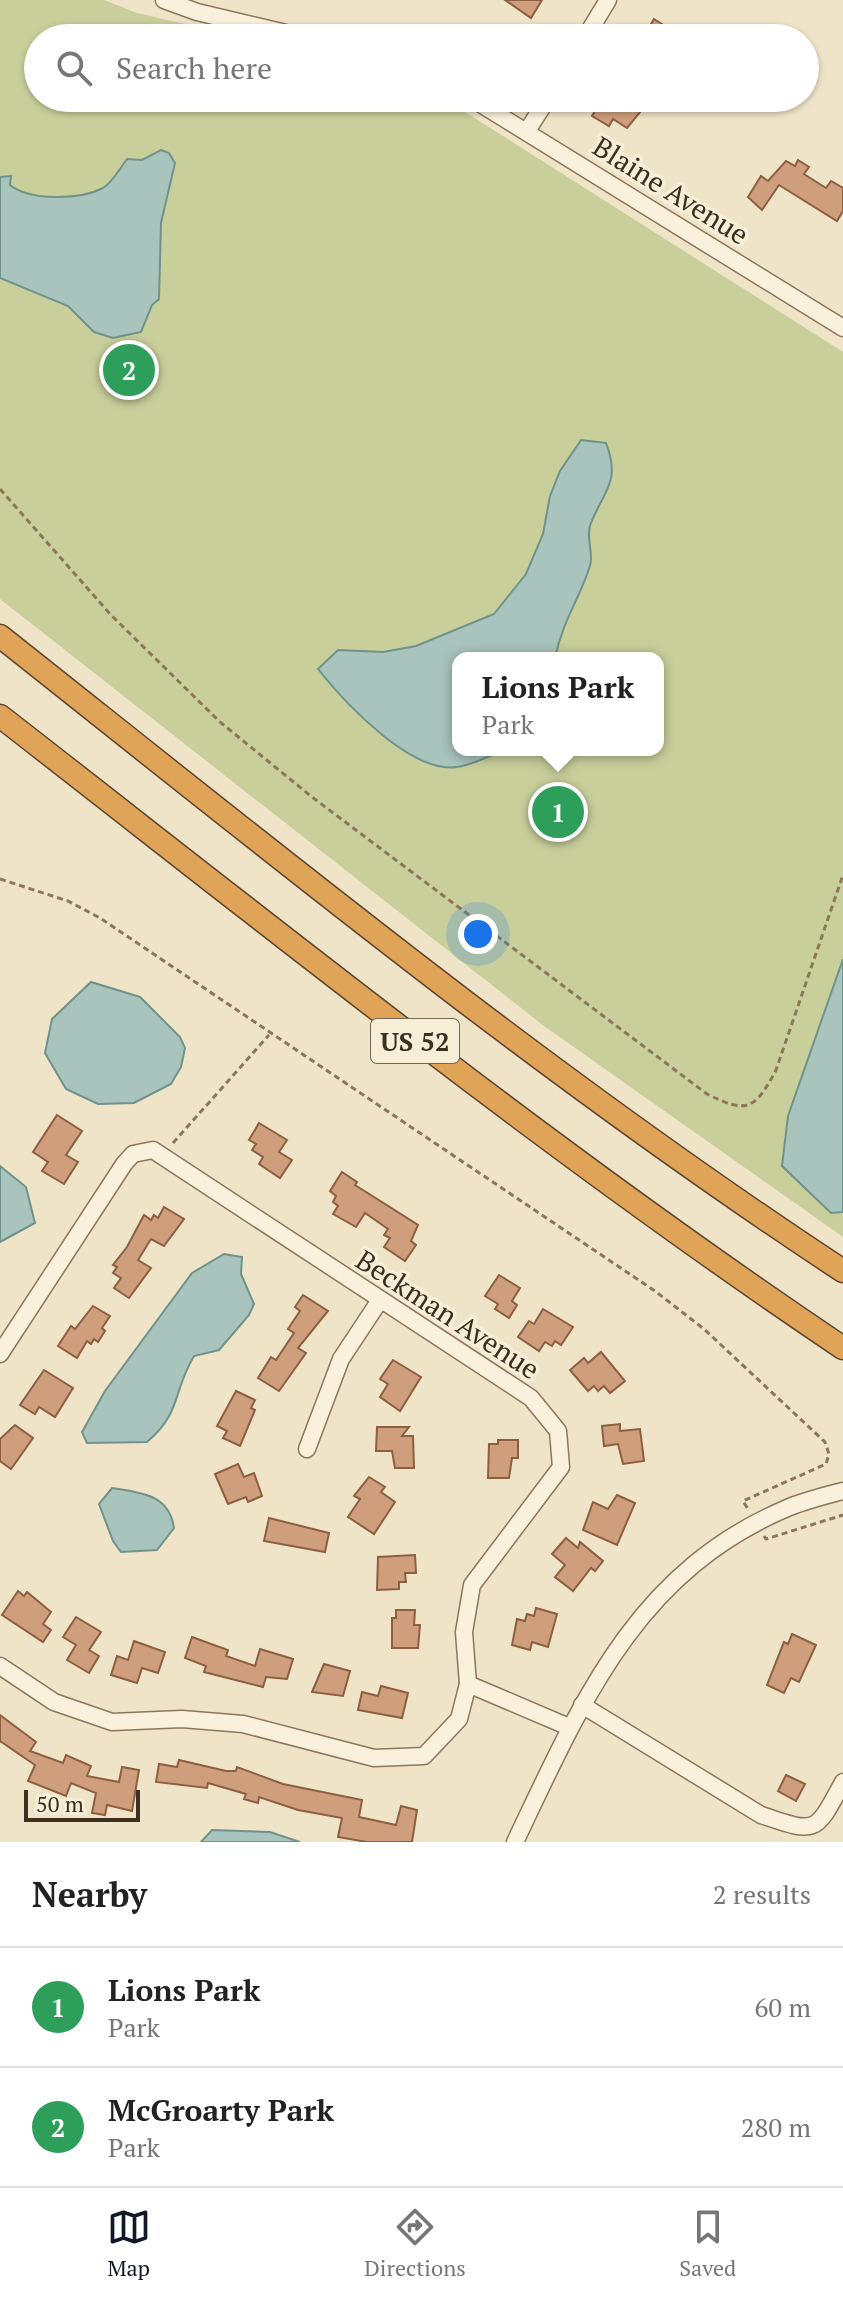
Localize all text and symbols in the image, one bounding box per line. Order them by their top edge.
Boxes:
search box [24,24,819,112]
icon: search [52,46,96,90]
text: Search here [116,48,272,88]
street label: Blaine Avenue [586,127,756,253]
pin: 2 [103,340,155,400]
popup [452,652,664,756]
text: Lions Park [482,667,634,707]
text: Park [482,707,534,741]
pin: 1 [532,782,584,842]
your location [458,914,498,954]
road number: US 52 [371,1019,459,1063]
street label: Beckman Avenue [349,1241,547,1387]
scale bar [24,1786,140,1822]
text: 50 m [36,1789,84,1818]
text: Nearby [32,1872,147,1917]
text: 2 results [713,1877,811,1911]
text: Lions Park [108,1970,260,2010]
text: 1 [51,1990,65,2024]
text: 60 m [755,1990,811,2024]
text: Park [108,2010,160,2044]
text: McGroarty Park [108,2090,334,2130]
text: 2 [51,2110,65,2144]
text: 280 m [741,2110,811,2144]
text: Park [108,2130,160,2164]
tab: Map [107,2205,151,2282]
tab: Directions [364,2205,466,2282]
tab: Saved [679,2205,736,2282]

